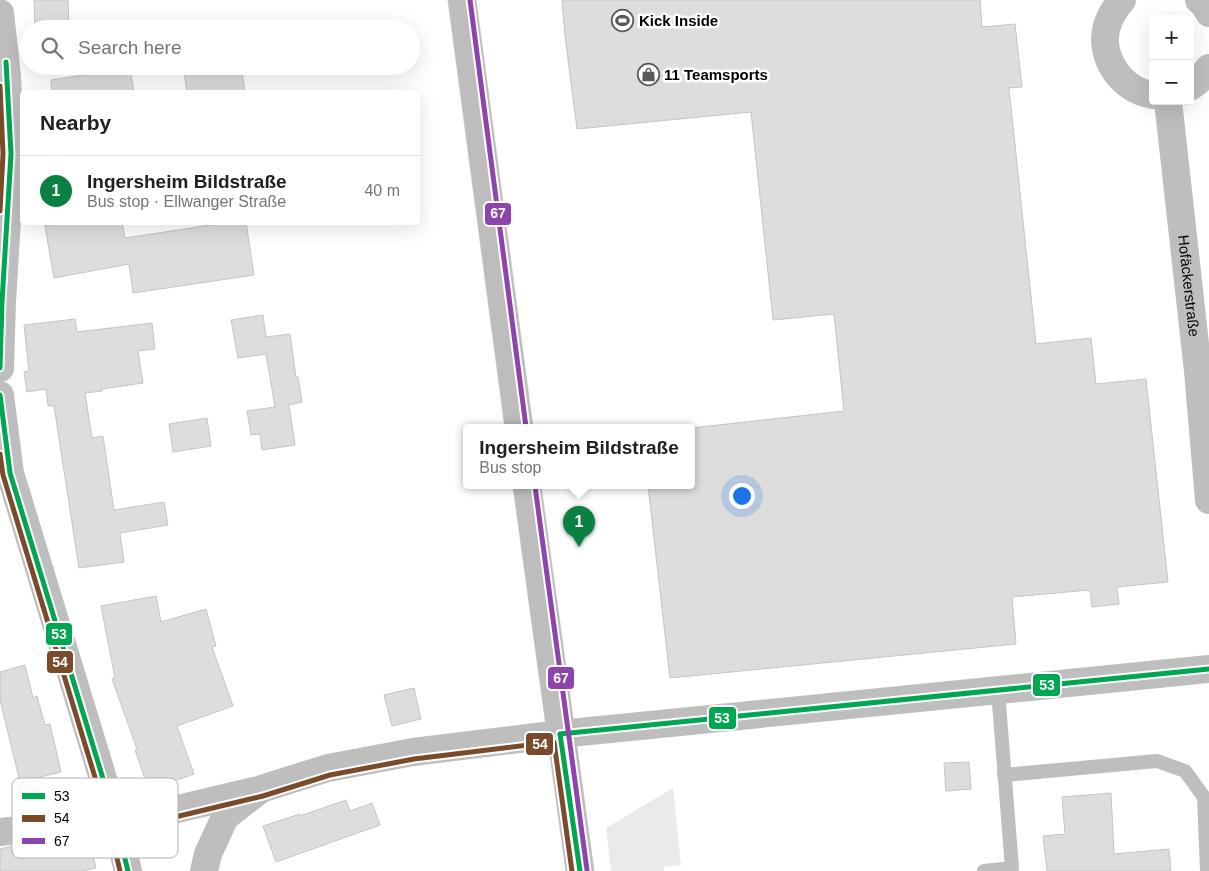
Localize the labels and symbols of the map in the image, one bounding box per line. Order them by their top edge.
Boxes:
sports icon: Kick Inside [611,9,635,33]
place label: Kick Inside [639,12,718,29]
shop icon: 11 Teamsports [636,63,660,87]
place label: 11 Teamsports [664,66,768,83]
line badge: 67 [484,202,512,226]
text: 67 [490,205,506,221]
street label: Hofäckerstraße [1175,234,1203,338]
your location [729,483,755,509]
pin: 1 [563,506,595,547]
line badge: 53 [45,622,73,646]
text: 53 [51,626,67,642]
line badge: 54 [46,650,74,674]
text: 54 [52,654,68,670]
line badge: 67 [547,666,575,690]
text: 67 [553,670,569,686]
line badge: 53 [1032,673,1061,697]
text: 53 [1039,677,1055,693]
line badge: 53 [708,706,737,730]
text: 53 [714,710,730,726]
line badge: 54 [525,732,554,756]
text: 54 [532,736,548,752]
legend [12,778,178,858]
text: 53 [54,788,70,804]
text: 54 [54,810,70,826]
text: 67 [54,833,70,849]

